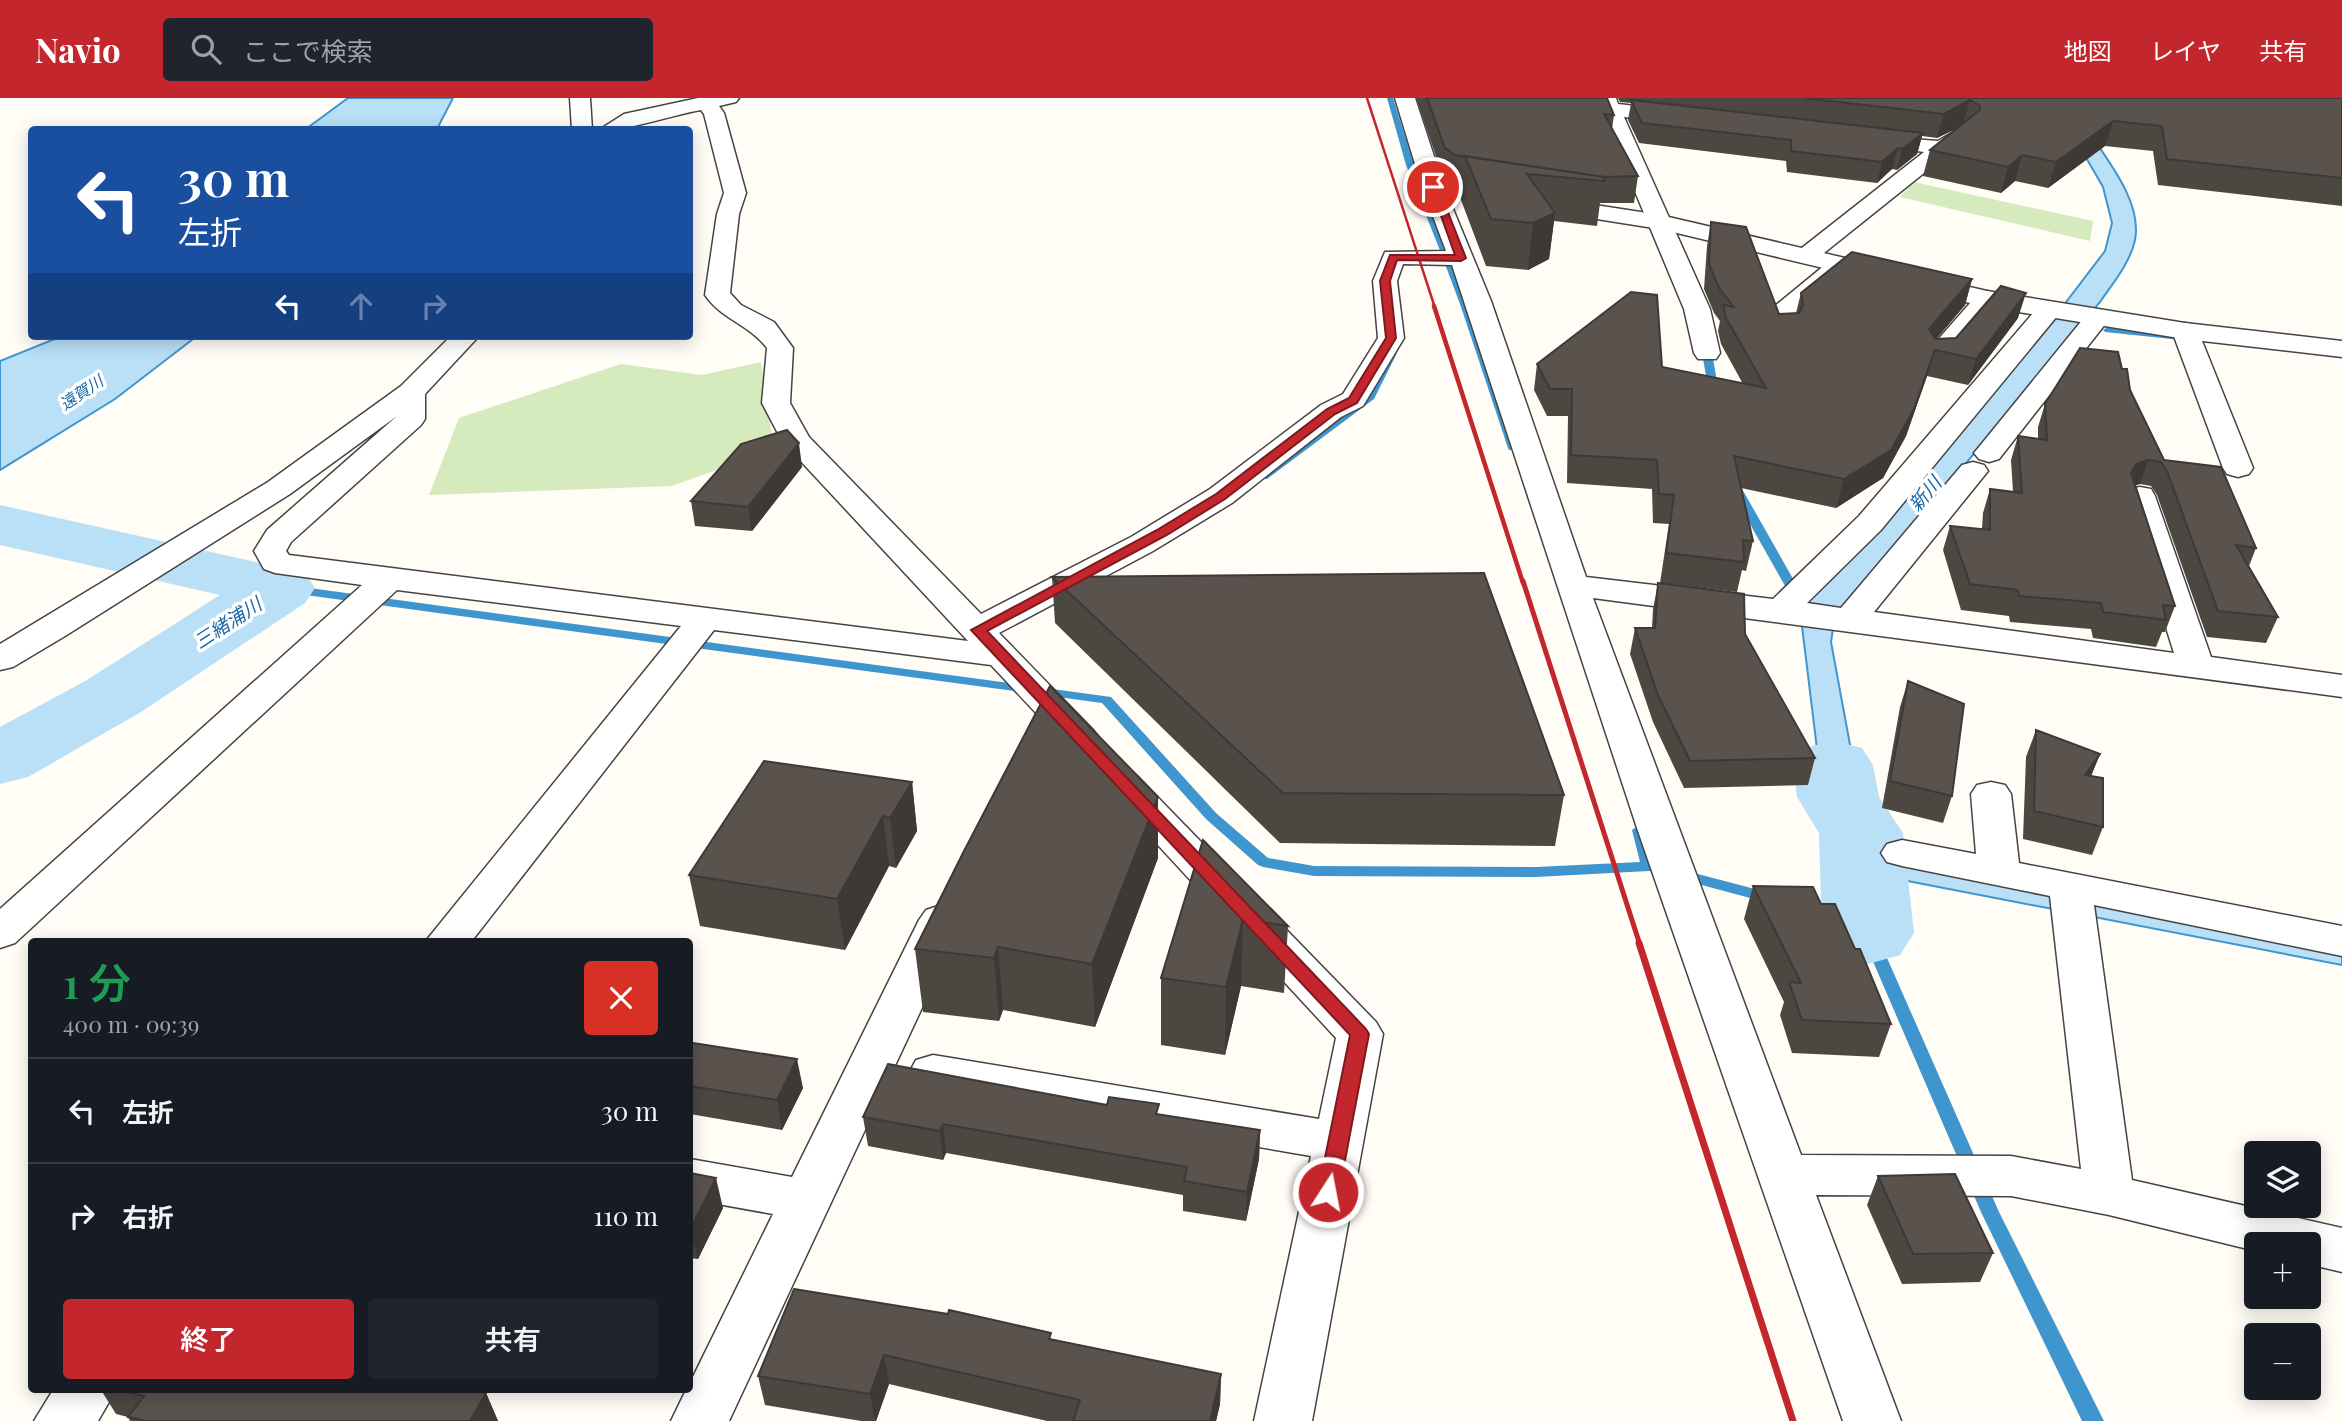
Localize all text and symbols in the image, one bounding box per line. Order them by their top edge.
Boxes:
search box [163,18,653,81]
text: Navio [35,27,121,71]
icon: search [187,30,225,68]
text: ここで検索 [243,33,373,68]
text: 地図 [2064,34,2112,66]
text: レイヤ [2150,34,2221,66]
text: 共有 [2259,34,2307,66]
text: 30 m [178,144,289,209]
icon: left [63,154,154,245]
pin [1403,157,1463,217]
icon: arrive [1414,168,1452,206]
text: 左折 [178,209,242,252]
icon: left [269,287,307,325]
icon: ahead [342,287,380,325]
icon: right [415,287,453,325]
water label: 遠賀川 [55,369,108,414]
water label: 新川 [1902,469,1947,516]
water label: 三緒浦川 [188,589,268,654]
text: 1 分 [63,954,131,1010]
button: close [584,961,658,1035]
text: 400 m · 09:39 [63,1008,199,1039]
icon: left [63,1092,101,1130]
text: 30 m [601,1093,658,1128]
text: 左折 [122,1094,174,1129]
map controls [2244,1141,2321,1400]
button: layers [2244,1141,2321,1218]
position arrow [1291,1155,1365,1229]
icon: right [63,1197,101,1235]
text: 110 m [594,1198,658,1233]
text: 右折 [122,1199,174,1234]
button: + [2244,1232,2321,1309]
button: 終了 [63,1299,354,1379]
button: 共有 [368,1299,658,1379]
button: − [2244,1323,2321,1400]

